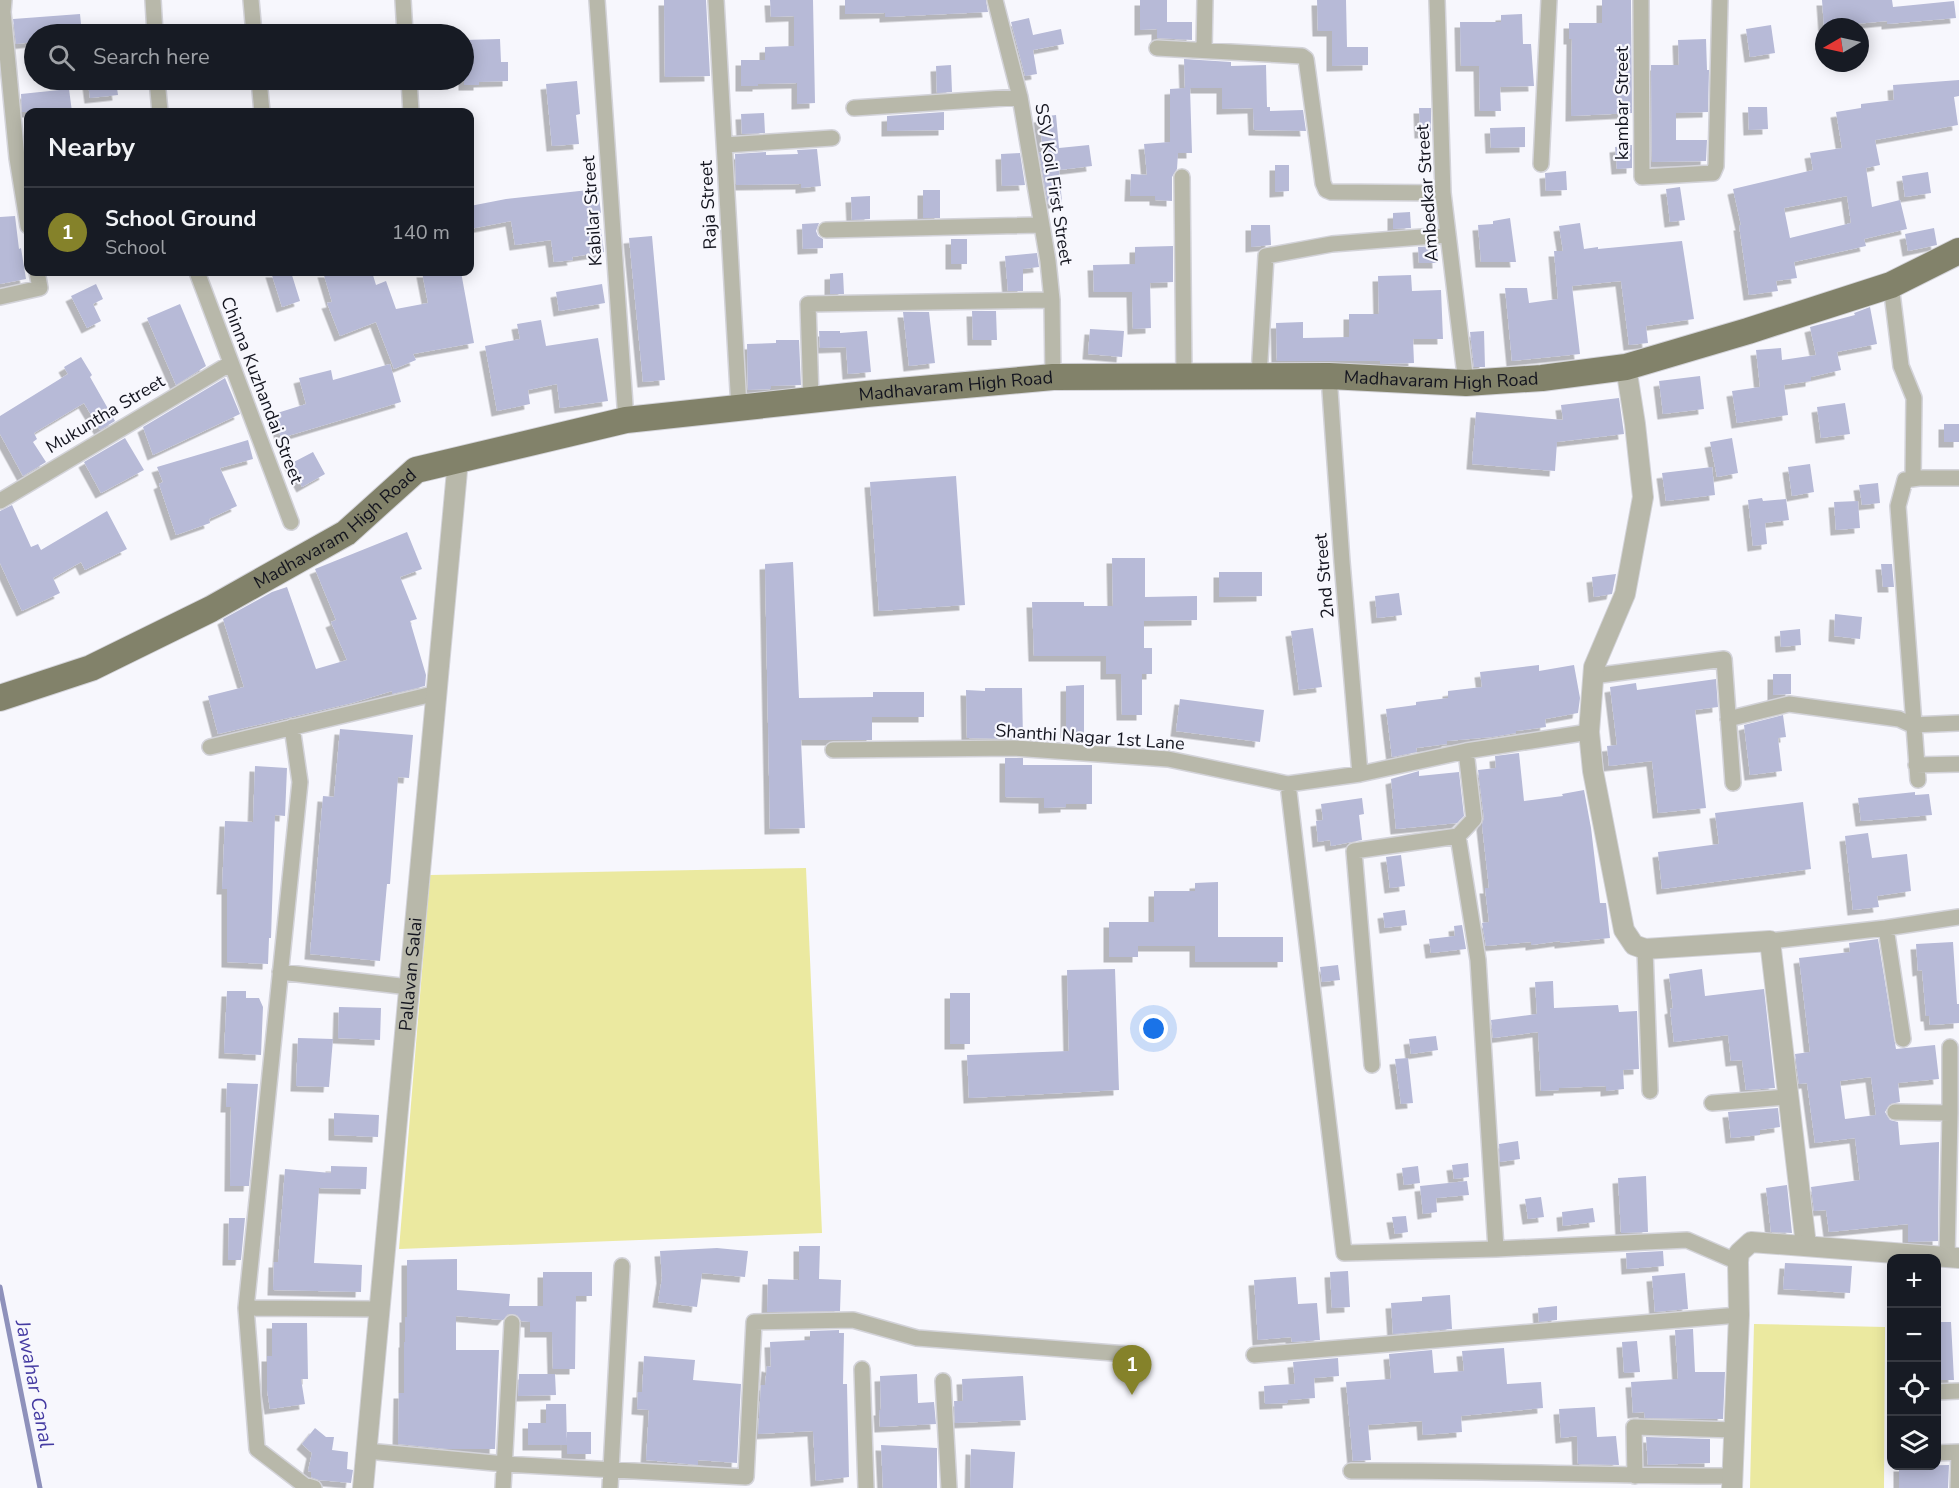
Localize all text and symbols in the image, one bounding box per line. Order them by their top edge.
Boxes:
north arrow [1815,18,1869,72]
search box [24,24,474,90]
icon: search [45,41,78,74]
text: Search here [93,42,210,72]
street label: kambar Street [1610,45,1634,160]
street label: SSV Koil First Street [1029,102,1079,267]
street label: Ambedkar Street [1410,123,1444,263]
text: Nearby [48,130,135,165]
street label: Kabilar Street [576,154,608,267]
street label: Raja Street [694,159,722,250]
text: School Ground [105,204,257,234]
text: 1 [62,219,74,246]
text: 140 m [392,219,450,246]
text: School [105,234,166,261]
street label: Chinna Kuzhandai Street [215,293,309,488]
street label: Madhavaram High Road [858,365,1054,407]
street label: Madhavaram High Road [1343,365,1539,395]
street label: Mukuntha Street [41,369,169,459]
street label: Madhavaram High Road [250,463,422,594]
street label: 2nd Street [1308,532,1340,620]
street label: Shanthi Nagar 1st Lane [994,718,1186,756]
street label: Pallavan Salai [393,916,428,1032]
your location [1139,1014,1168,1043]
map controls [1887,1254,1941,1470]
button: + [1887,1254,1941,1308]
button: − [1887,1308,1941,1362]
water label: Jawahar Canal [9,1317,60,1451]
pin: 1 [1112,1346,1152,1395]
button: locate [1887,1362,1941,1416]
button: layers [1887,1416,1941,1470]

